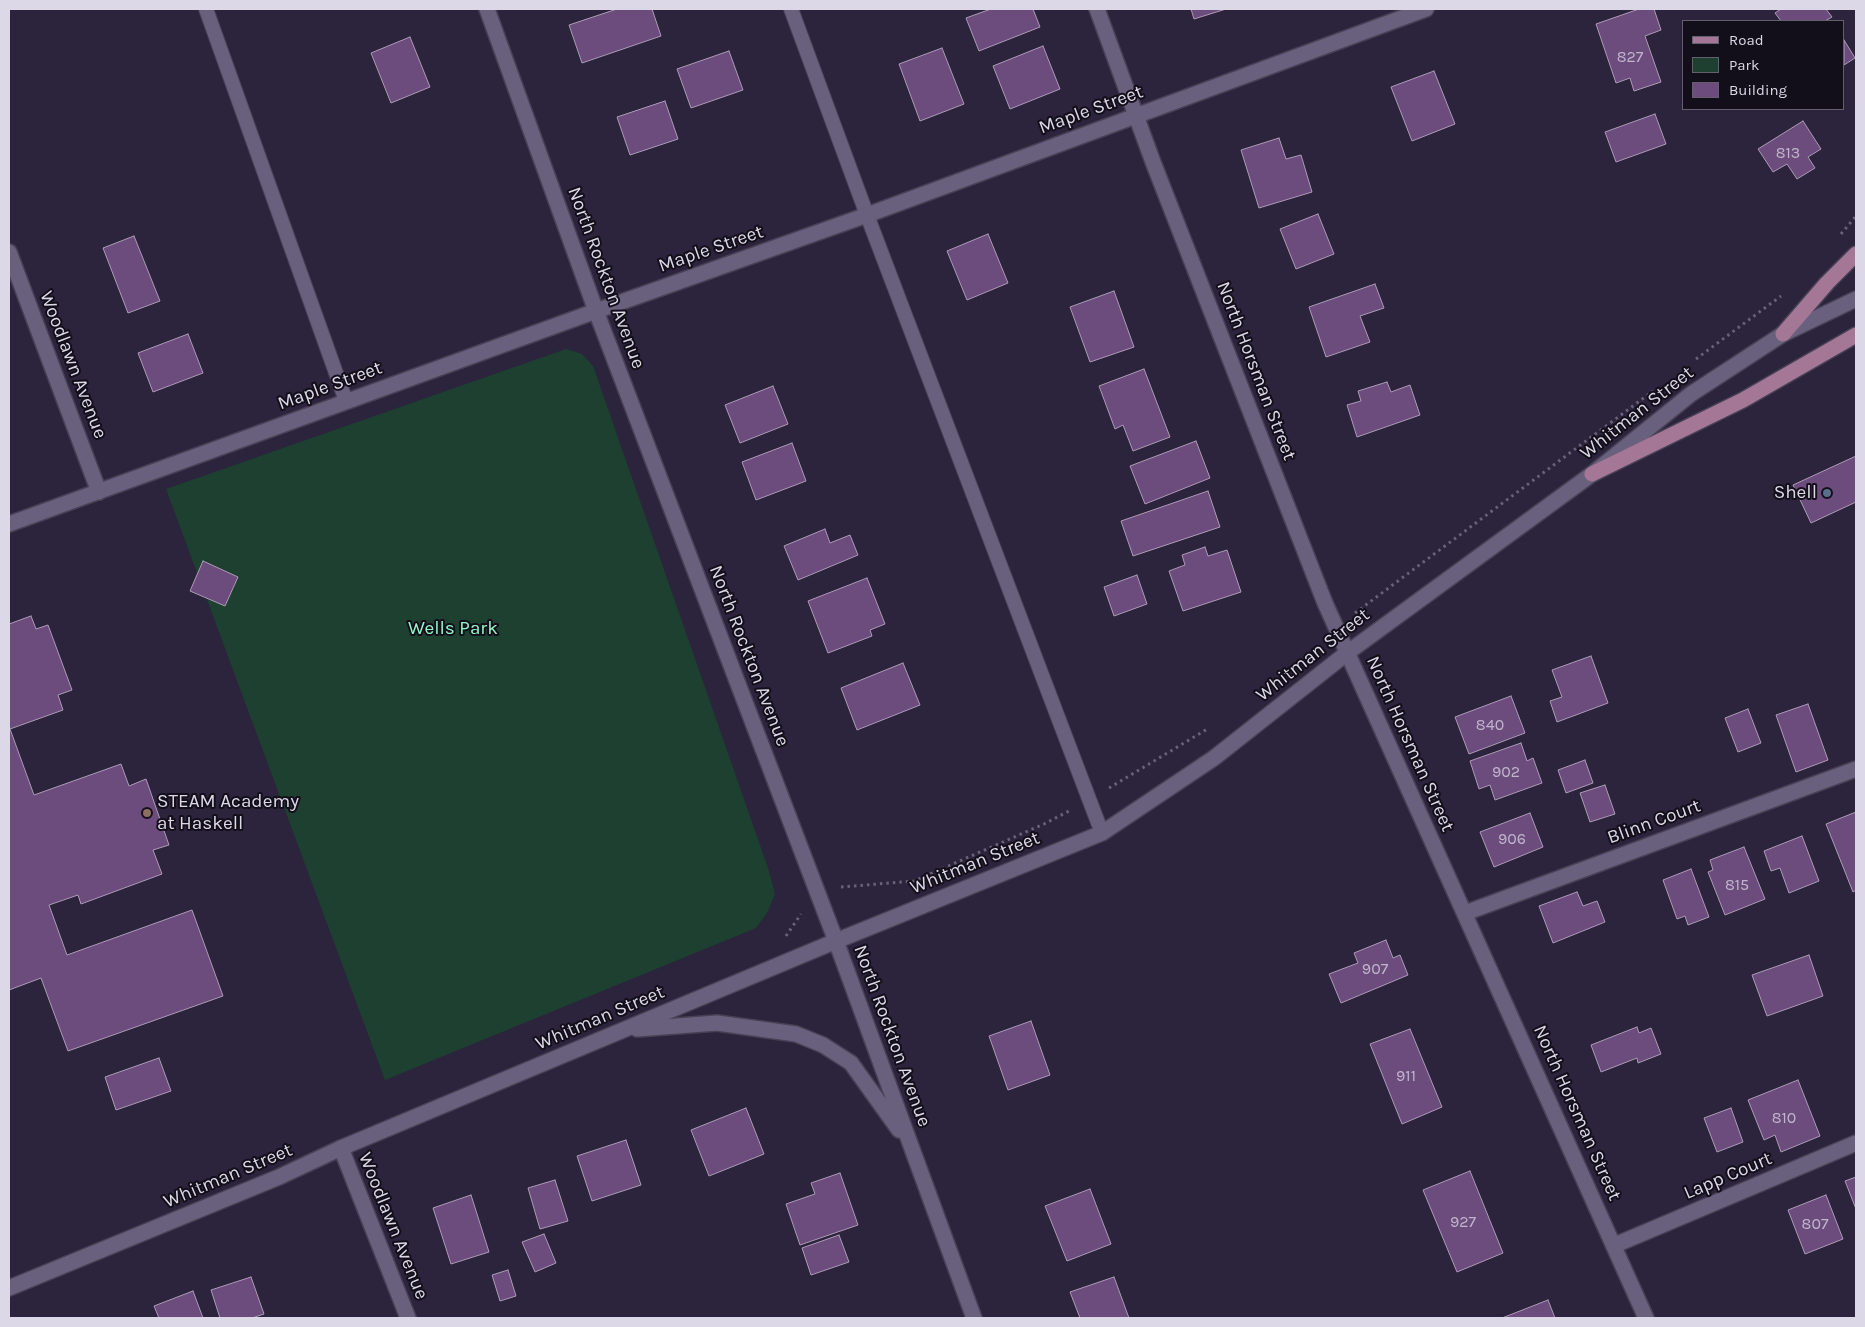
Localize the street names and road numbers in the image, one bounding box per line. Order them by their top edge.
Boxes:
street label: Maple Street [1036,81,1146,139]
street label: North Rockton Avenue [562,184,650,372]
street label: Maple Street [656,220,766,278]
street label: North Horsman Street [1211,278,1301,464]
street label: Woodlawn Avenue [34,288,112,442]
street label: Maple Street [275,357,385,415]
street label: Whitman Street [1576,362,1698,464]
street label: North Rockton Avenue [704,562,794,750]
street label: Whitman Street [1252,604,1374,706]
street label: North Horsman Street [1361,653,1459,835]
street label: Blinn Court [1604,795,1704,849]
street label: Whitman Street [907,827,1043,899]
street label: North Rockton Avenue [848,942,936,1130]
street label: Whitman Street [532,981,668,1055]
street label: North Horsman Street [1528,1022,1626,1204]
street label: Whitman Street [160,1139,296,1213]
street label: Lapp Court [1680,1147,1776,1205]
street label: Woodlawn Avenue [353,1149,433,1303]

